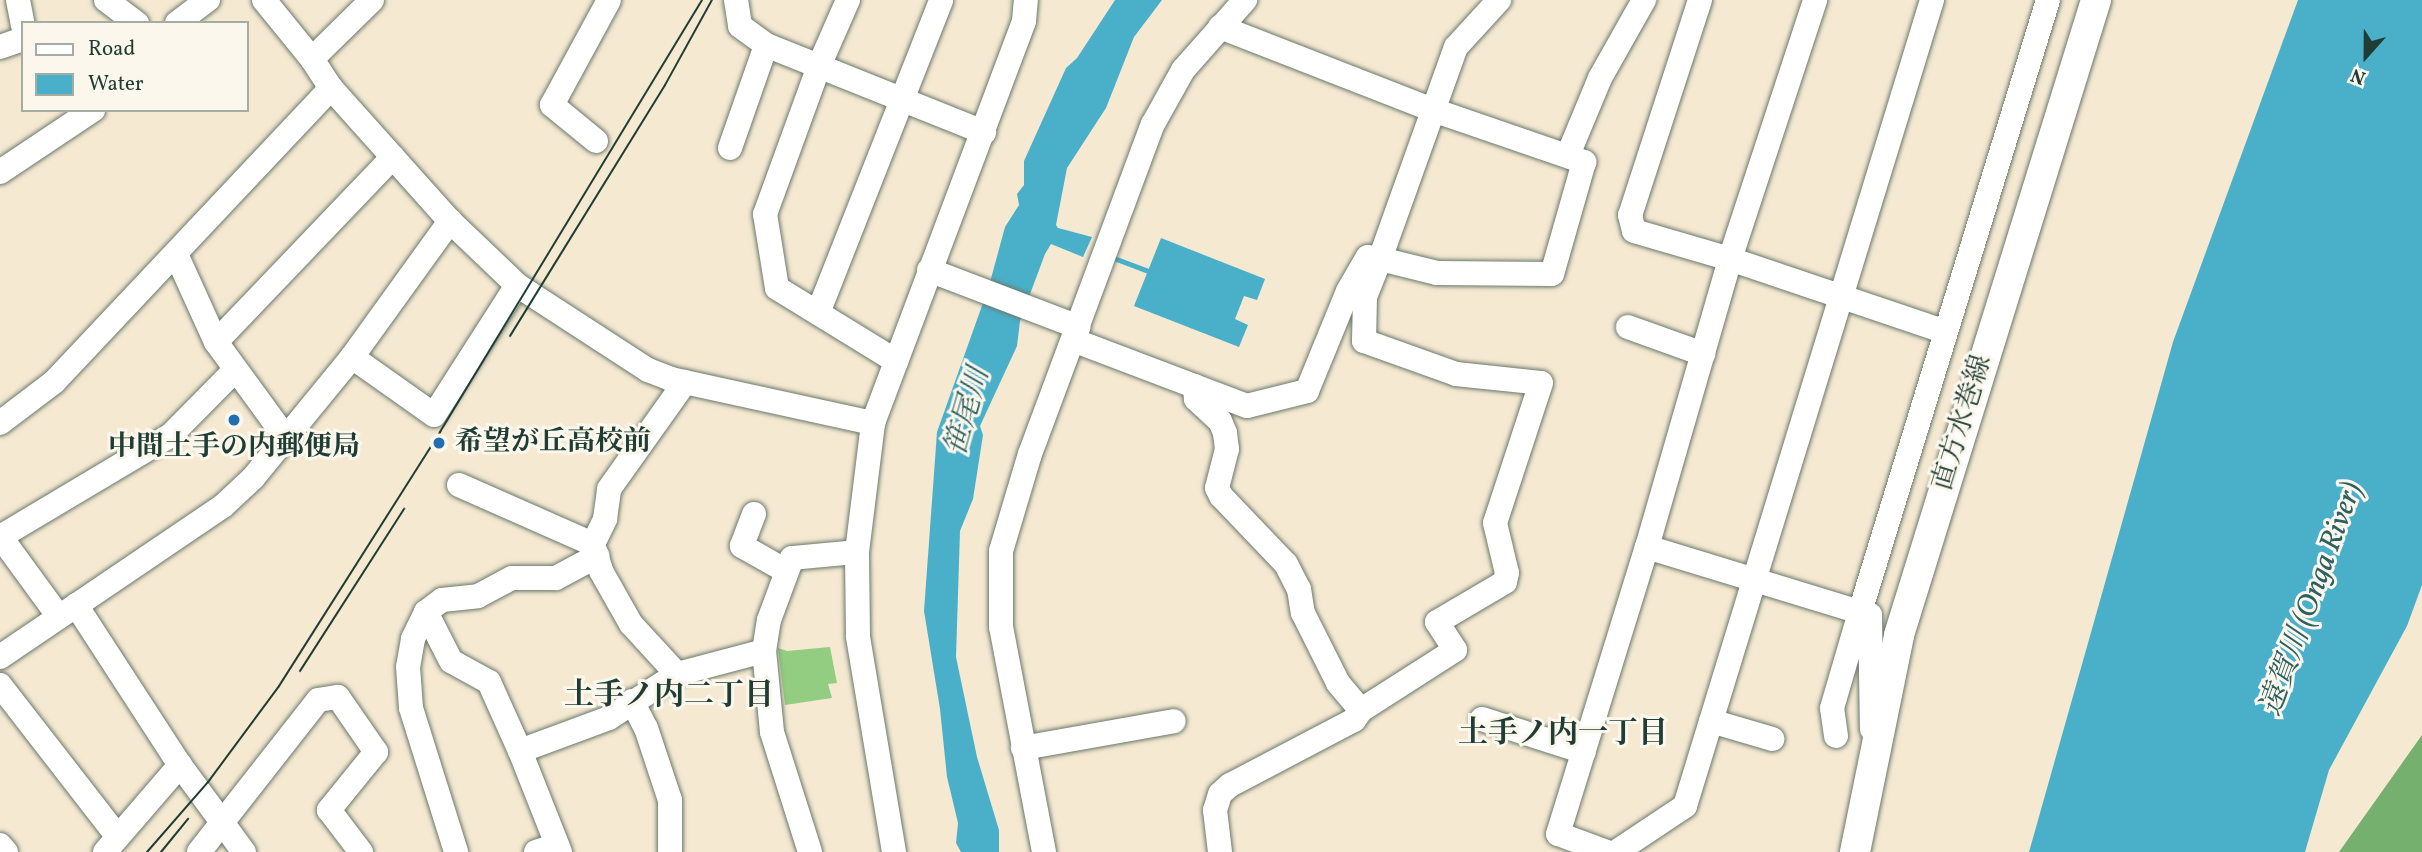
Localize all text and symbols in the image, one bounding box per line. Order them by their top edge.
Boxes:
legend [21,21,248,112]
north arrow [2331,21,2401,91]
text: Road [88,35,135,64]
text: N [2347,61,2370,90]
text: Water [88,70,144,99]
street label: 直方水巻線 [1926,351,2000,495]
water label: 笹尾川 [938,364,998,460]
marker: 中間土手の内郵便局 [226,412,242,428]
place label: 希望が丘高校前 [455,426,651,460]
place label: 中間土手の内郵便局 [108,431,360,465]
marker: 希望が丘高校前 [429,433,449,453]
water label: 遠賀川 (Onga River) [2253,477,2371,721]
district label: 土手ノ内二丁目 [564,678,774,714]
district label: 土手ノ内一丁目 [1458,716,1668,752]

